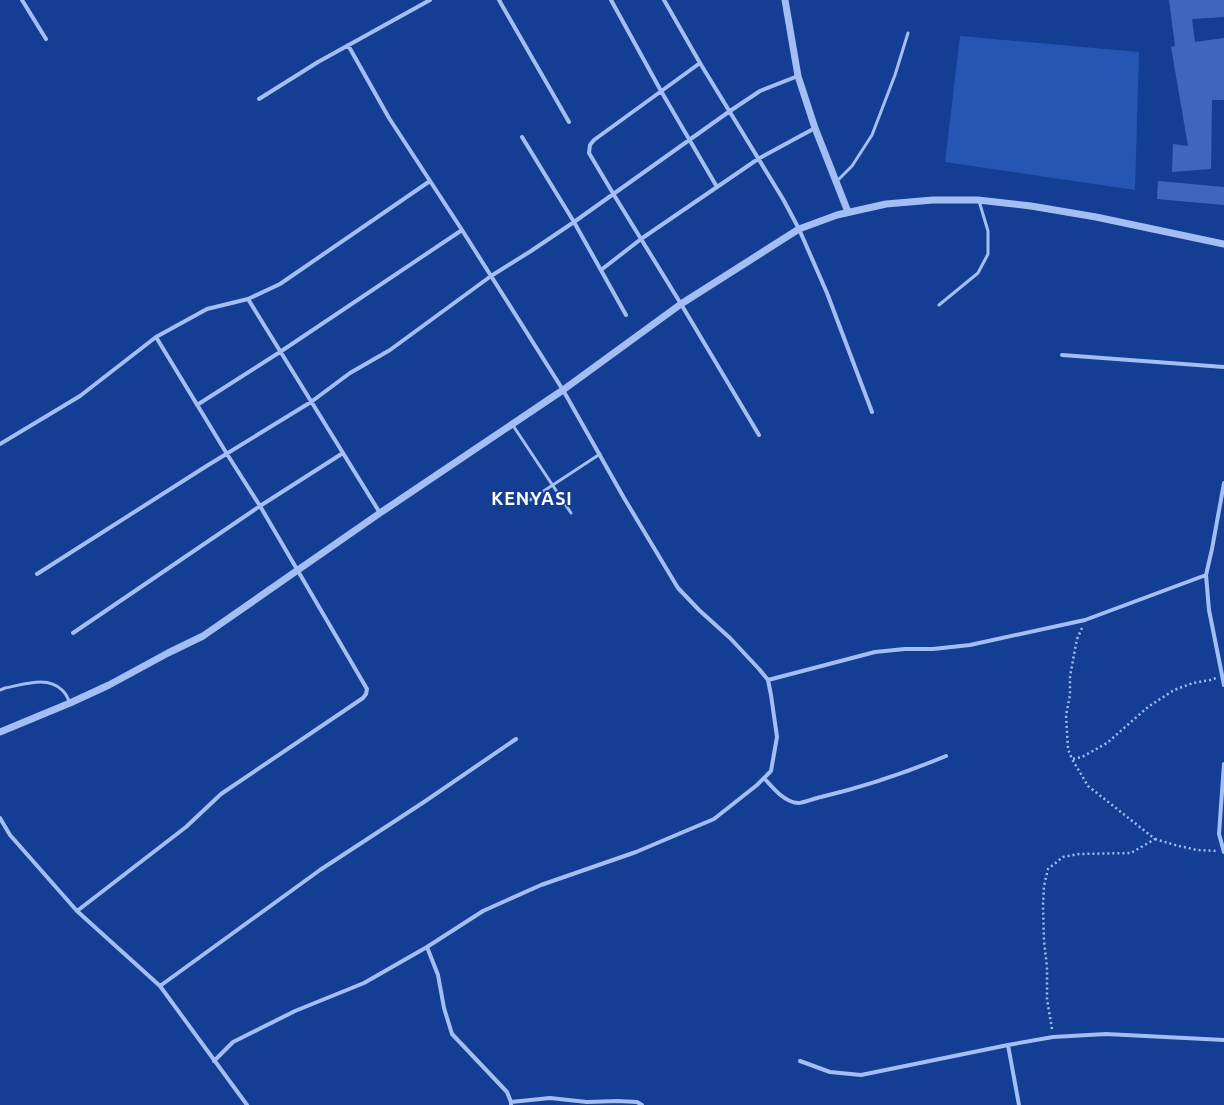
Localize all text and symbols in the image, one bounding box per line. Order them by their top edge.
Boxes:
district label: KENYASI [491,488,573,508]

